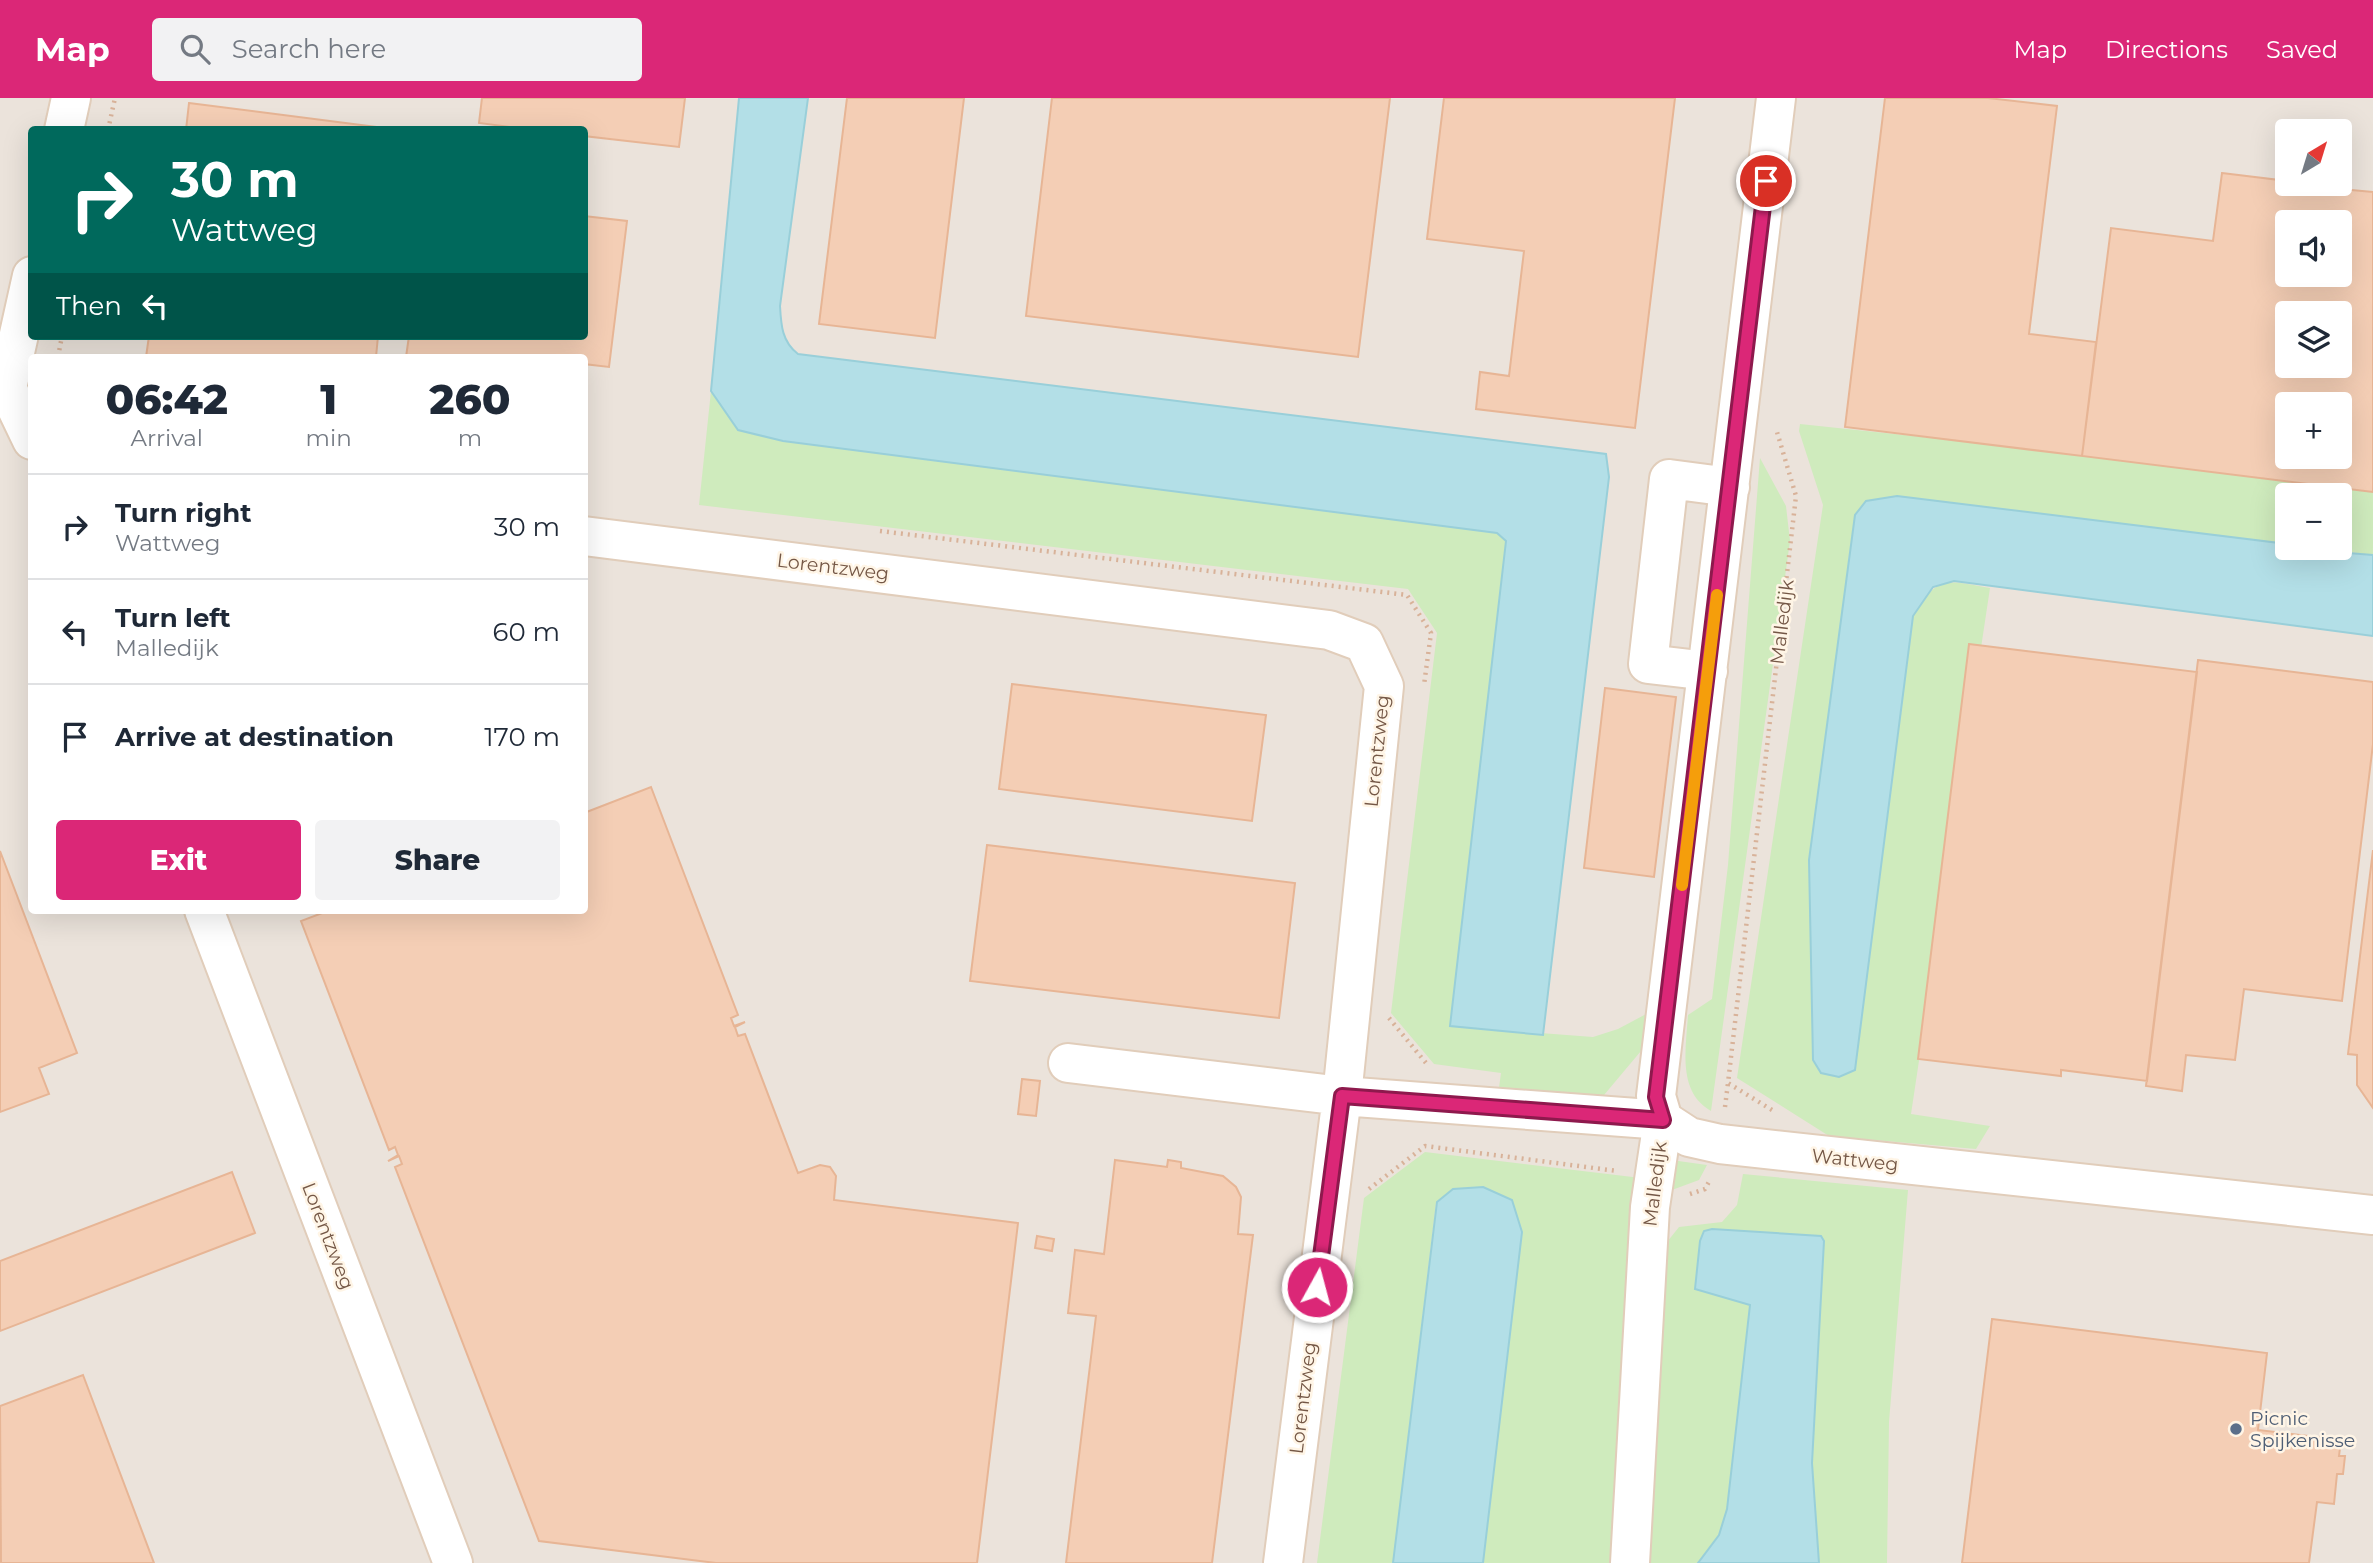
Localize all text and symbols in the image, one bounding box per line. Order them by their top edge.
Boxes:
search box [152,18,642,81]
text: Map [35,29,110,69]
icon: search [176,30,214,68]
text: Search here [232,33,386,65]
text: Map [2014,35,2067,64]
text: Directions [2105,35,2228,64]
text: Saved [2266,35,2338,64]
north arrow [2275,119,2352,196]
map controls [2275,119,2352,560]
text: 30 m [171,150,299,209]
pin [1736,151,1796,211]
icon: right [56,154,147,245]
icon: arrive [1747,162,1785,200]
text: Wattweg [171,210,318,249]
button: sound [2275,210,2352,287]
icon: left [136,287,174,325]
text: Then [56,290,122,322]
button: layers [2275,301,2352,378]
text: 06:42 [106,373,228,425]
text: 1 [320,373,337,425]
text: 260 [429,373,510,425]
button: + [2275,392,2352,469]
text: Arrival [131,424,203,452]
text: min [306,424,352,452]
text: m [458,424,482,452]
button: − [2275,483,2352,560]
text: Turn right [115,497,251,529]
icon: right [56,508,94,546]
text: 30 m [494,511,560,543]
text: Wattweg [115,529,221,557]
street label: Lorentzweg [776,549,890,585]
street label: Malledijk [1765,577,1799,666]
text: Turn left [115,602,231,634]
icon: left [56,613,94,651]
text: 60 m [493,616,560,648]
text: Malledijk [115,634,219,662]
street label: Lorentzweg [1360,694,1394,808]
icon: arrive [56,718,94,756]
text: Arrive at destination [115,721,394,753]
text: 170 m [484,721,560,753]
button: Exit [56,820,301,900]
button: Share [315,820,560,900]
street label: Malledijk [1638,1139,1672,1228]
street label: Wattweg [1810,1144,1900,1176]
street label: Lorentzweg [297,1179,359,1293]
position arrow [1280,1250,1354,1324]
street label: Lorentzweg [1285,1341,1321,1455]
place label: Picnic Spijkenisse [2250,1407,2355,1452]
marker: Picnic Spijkenisse [2228,1421,2244,1437]

